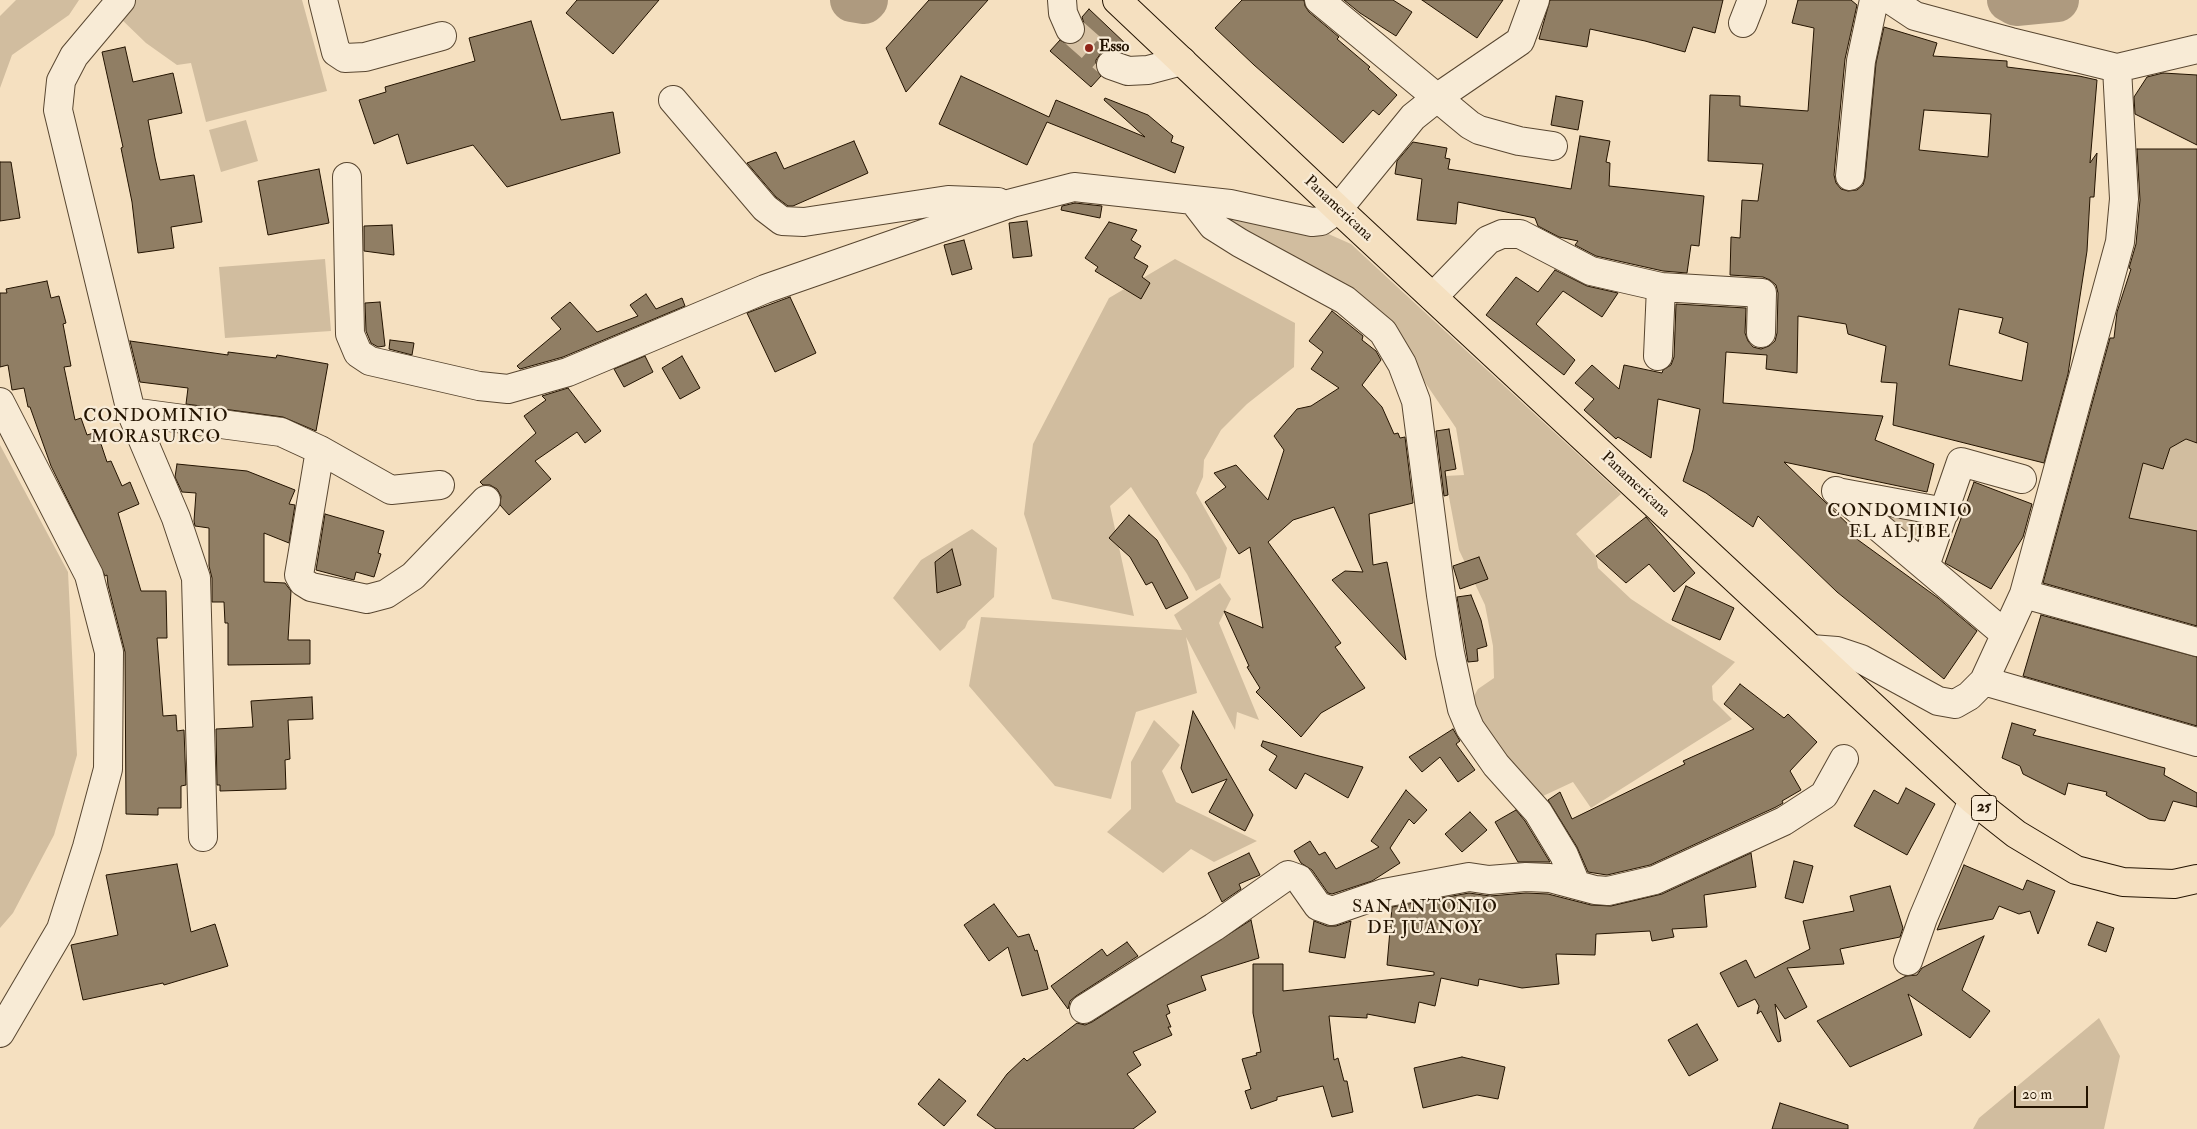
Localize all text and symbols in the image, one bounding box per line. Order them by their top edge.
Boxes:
place label: Esso [1099,38,1129,58]
marker: Esso [1083,42,1095,54]
street label: Panamericana [1299,172,1377,246]
district label: CONDOMINIO MORASURCO [82,406,230,448]
street label: Panamericana [1596,448,1674,522]
district label: CONDOMINIO EL ALJIBE [1826,501,1974,544]
road number: 25 [1972,796,1996,820]
district label: SAN ANTONIO DE JUANOY [1351,897,1499,940]
scale bar [2017,1076,2091,1108]
text: 20 m [2022,1085,2052,1104]

